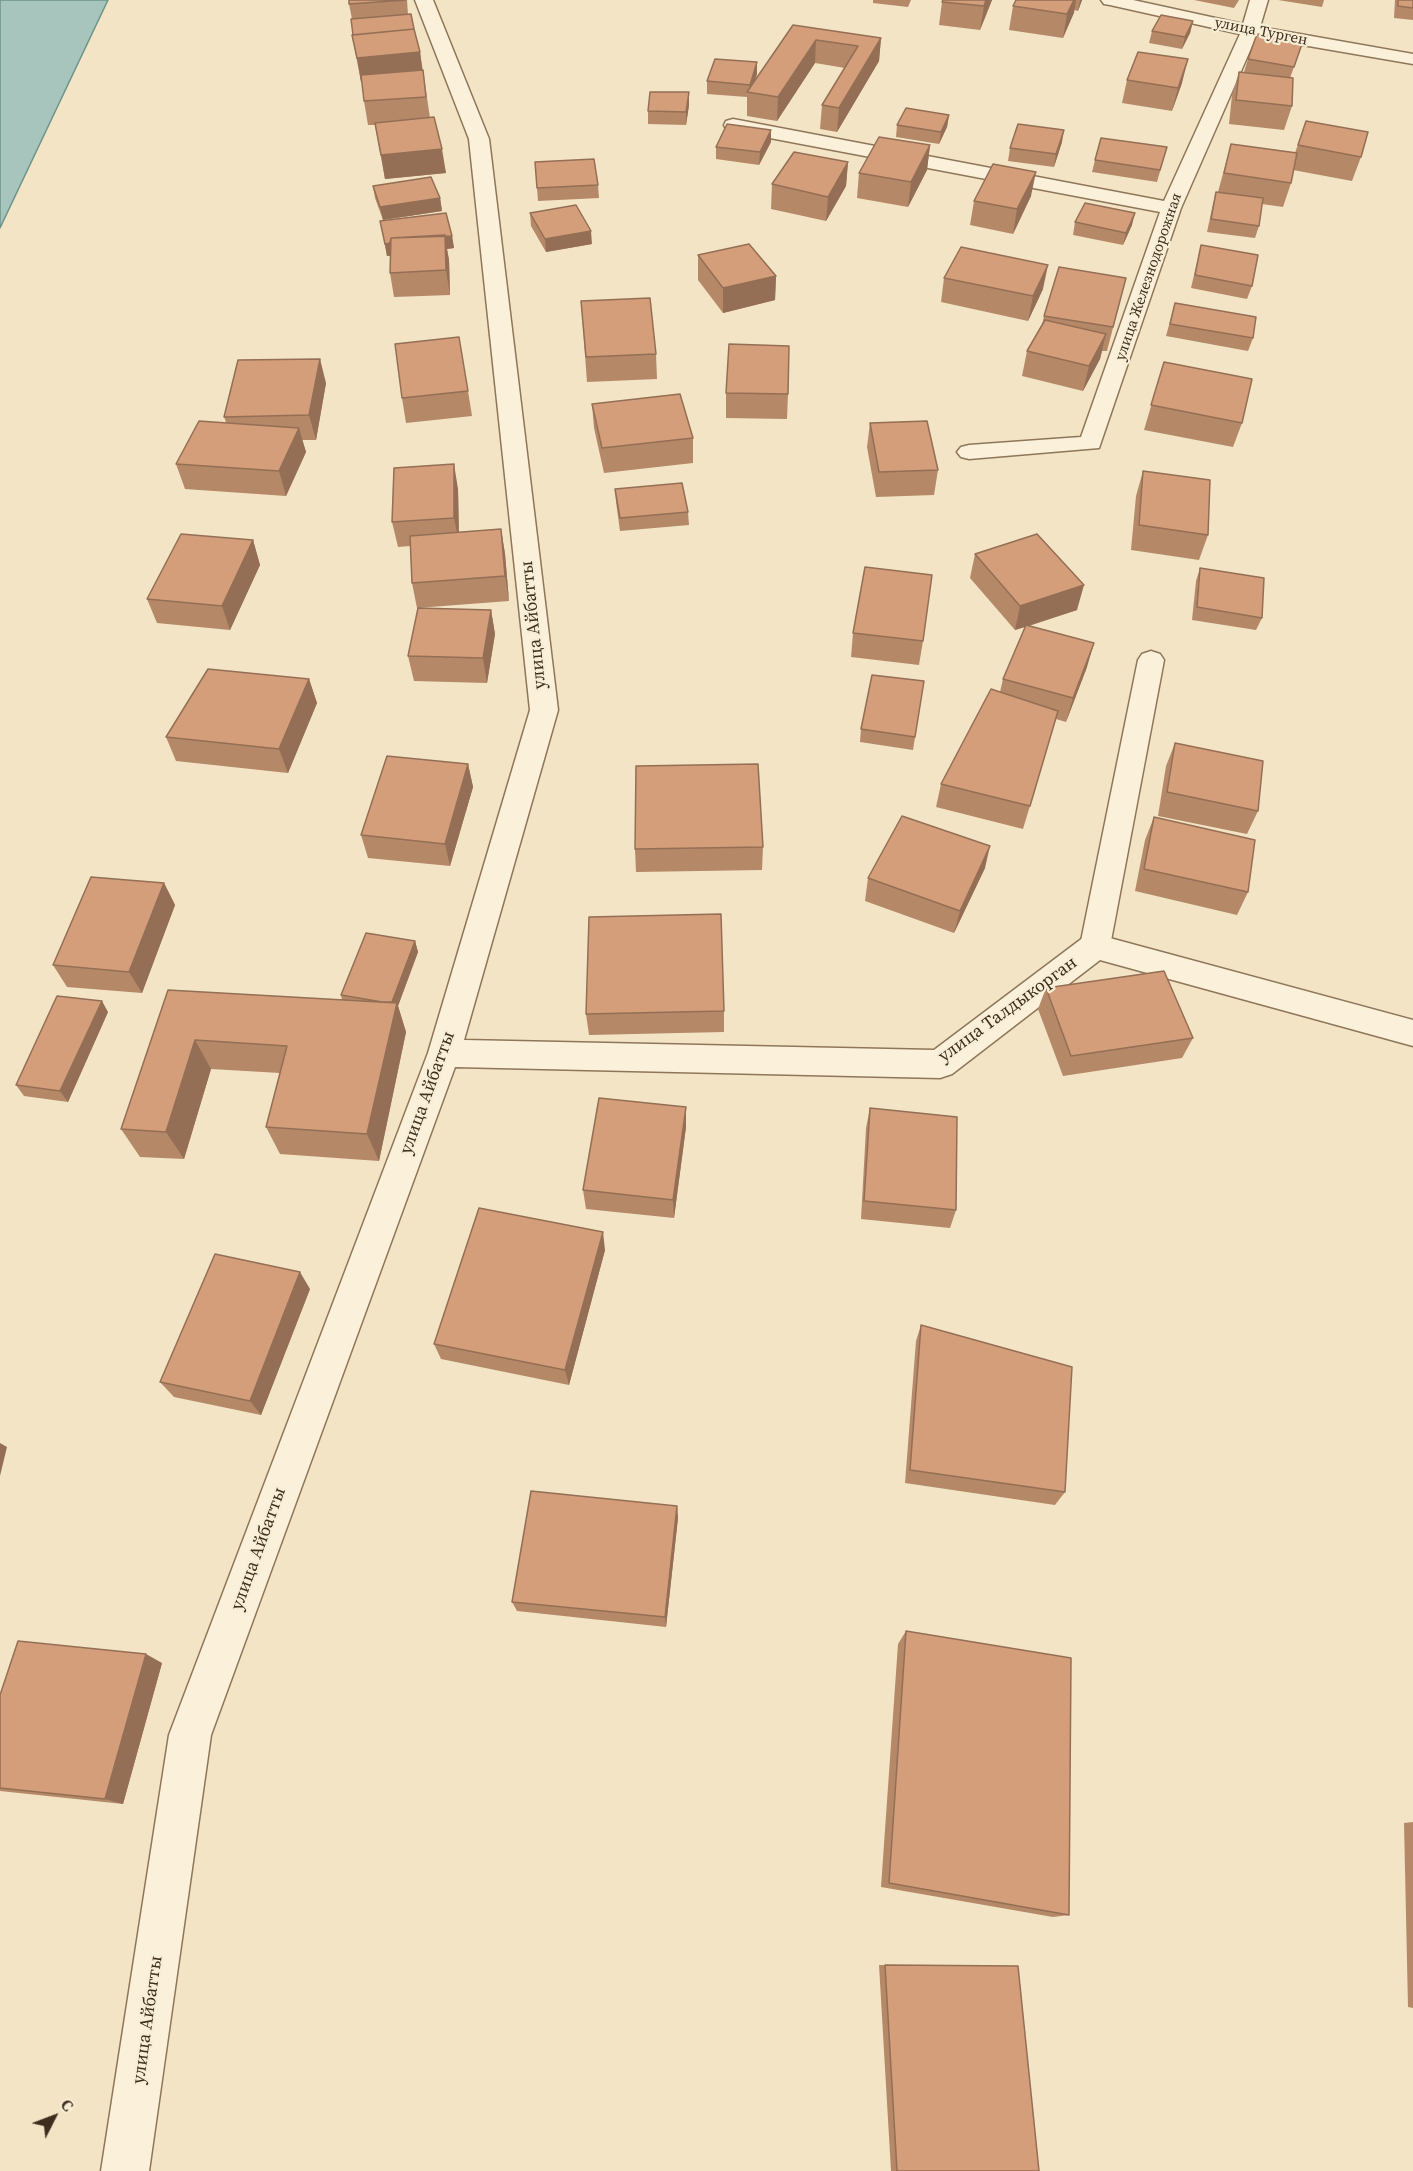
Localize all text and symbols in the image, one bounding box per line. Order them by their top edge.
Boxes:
street label: улица Турген [1213,14,1309,50]
street label: улица Железнодорожная [1112,191,1186,363]
street label: улица Айбатты [517,560,551,690]
street label: улица Талдыкорган [934,952,1082,1068]
street label: улица Айбатты [396,1029,460,1157]
street label: улица Айбатты [227,1485,291,1613]
street label: улица Айбатты [128,1954,168,2086]
north arrow [24,2087,84,2147]
text: С [56,2094,79,2116]

